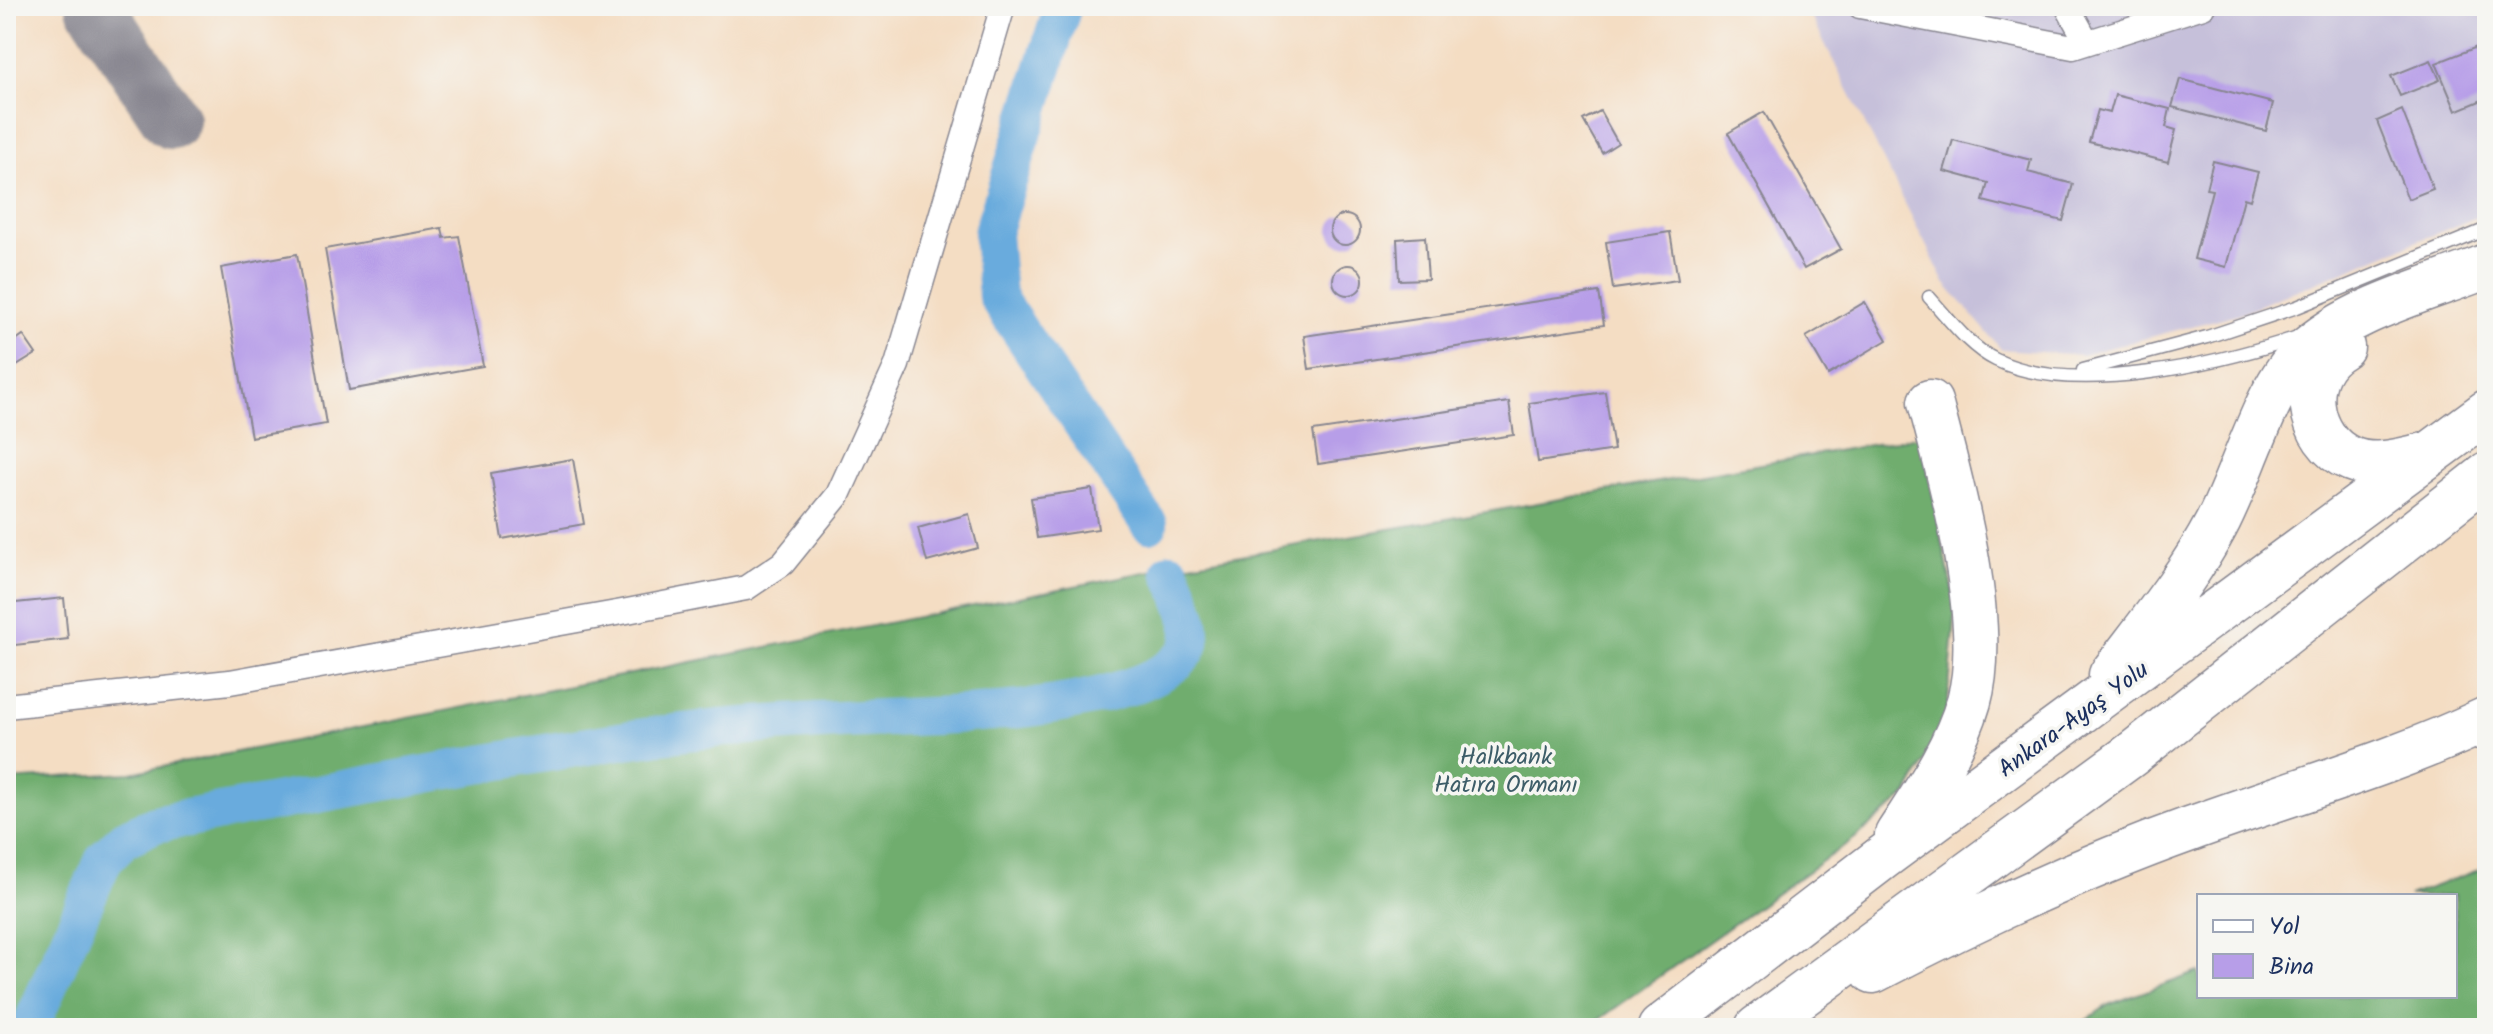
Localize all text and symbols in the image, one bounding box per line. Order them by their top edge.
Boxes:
street label: Ankara-Ayaş Yolu [1990,652,2158,789]
park label: Halkbank Hatıra Ormanı [1434,738,1578,805]
legend [2197,894,2457,998]
text: Yol [2269,908,2300,947]
text: Bina [2269,948,2314,987]

